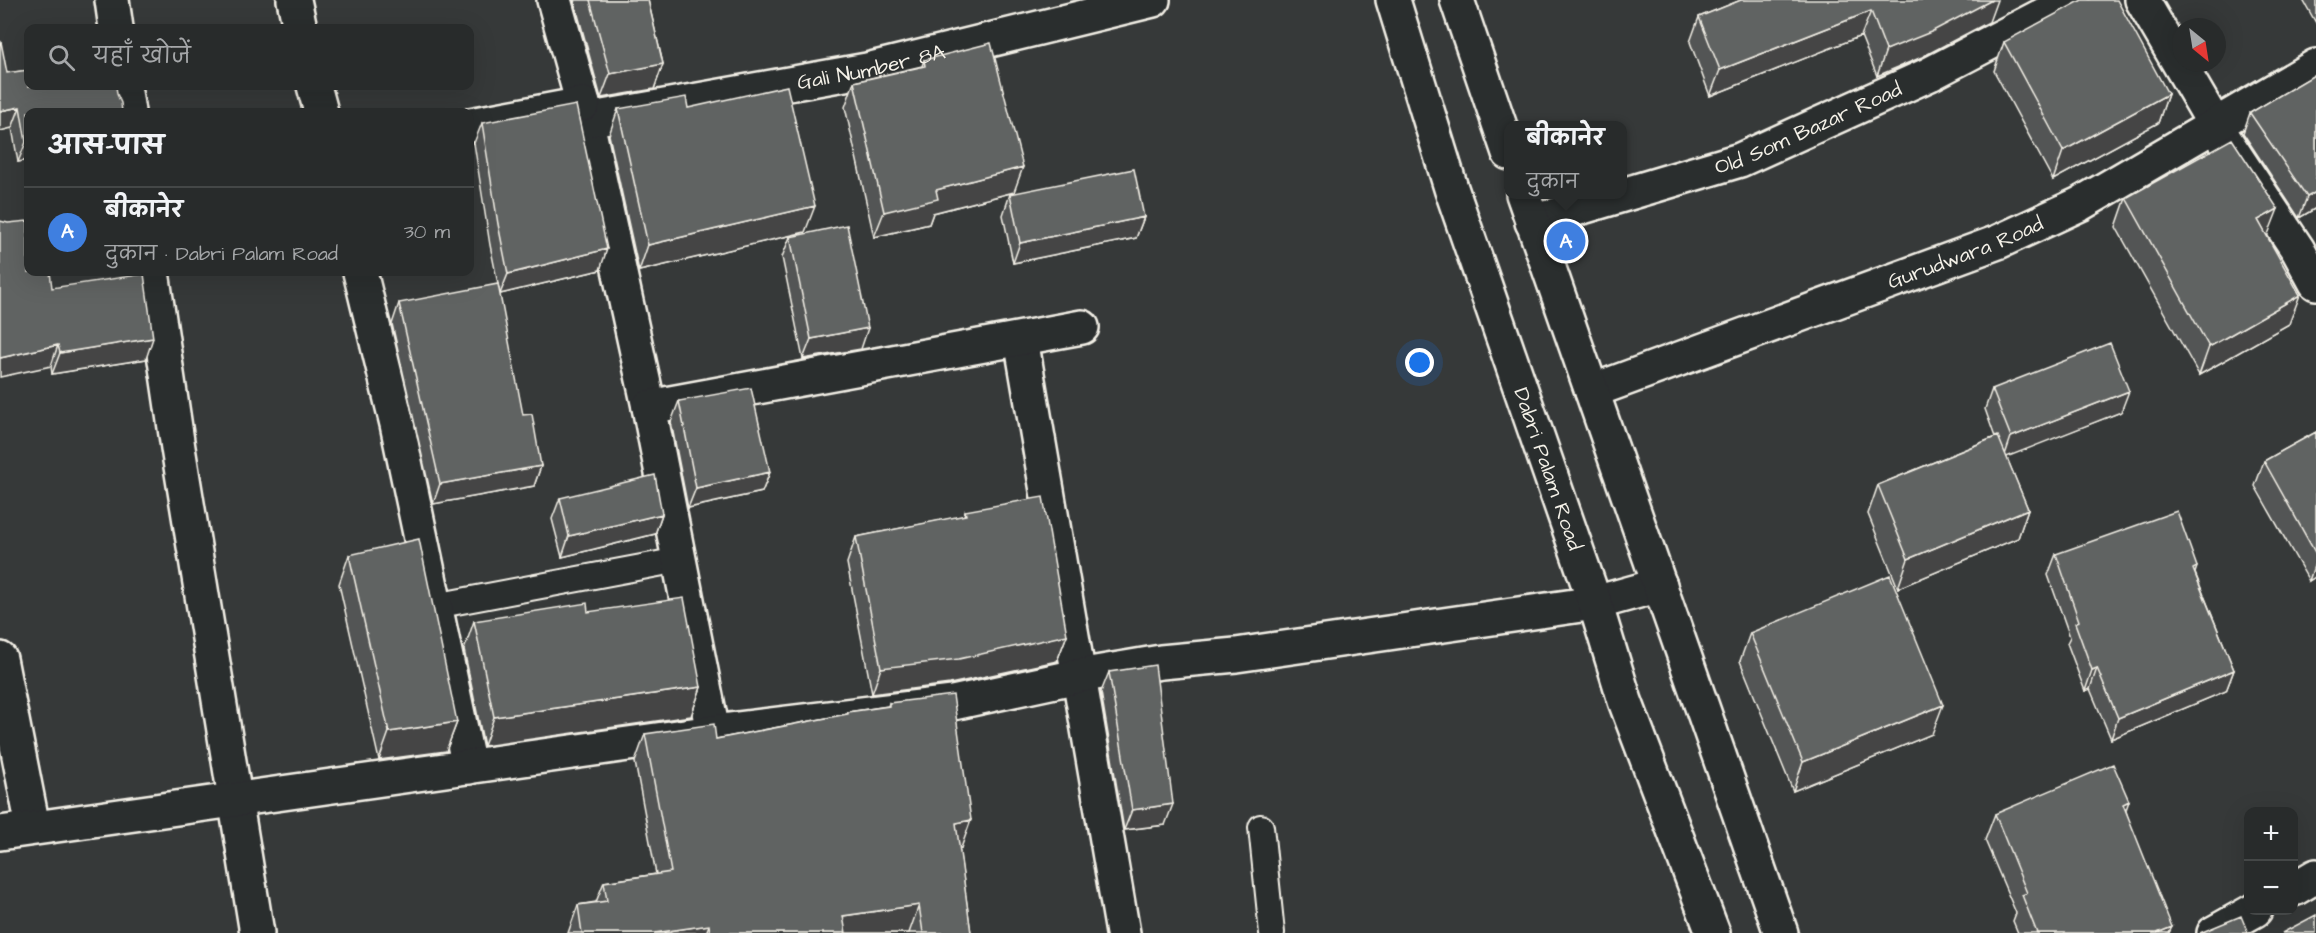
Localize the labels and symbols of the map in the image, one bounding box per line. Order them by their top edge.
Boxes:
north arrow [2172,18,2226,72]
street label: Gali Number 8A [795,37,949,97]
street label: Old Som Bazar Road [1711,75,1907,182]
street label: Gurudwara Road [1883,209,2048,296]
pin: A [1546,218,1586,264]
your location [1405,348,1434,377]
street label: Dabri Palam Road [1506,384,1590,554]

